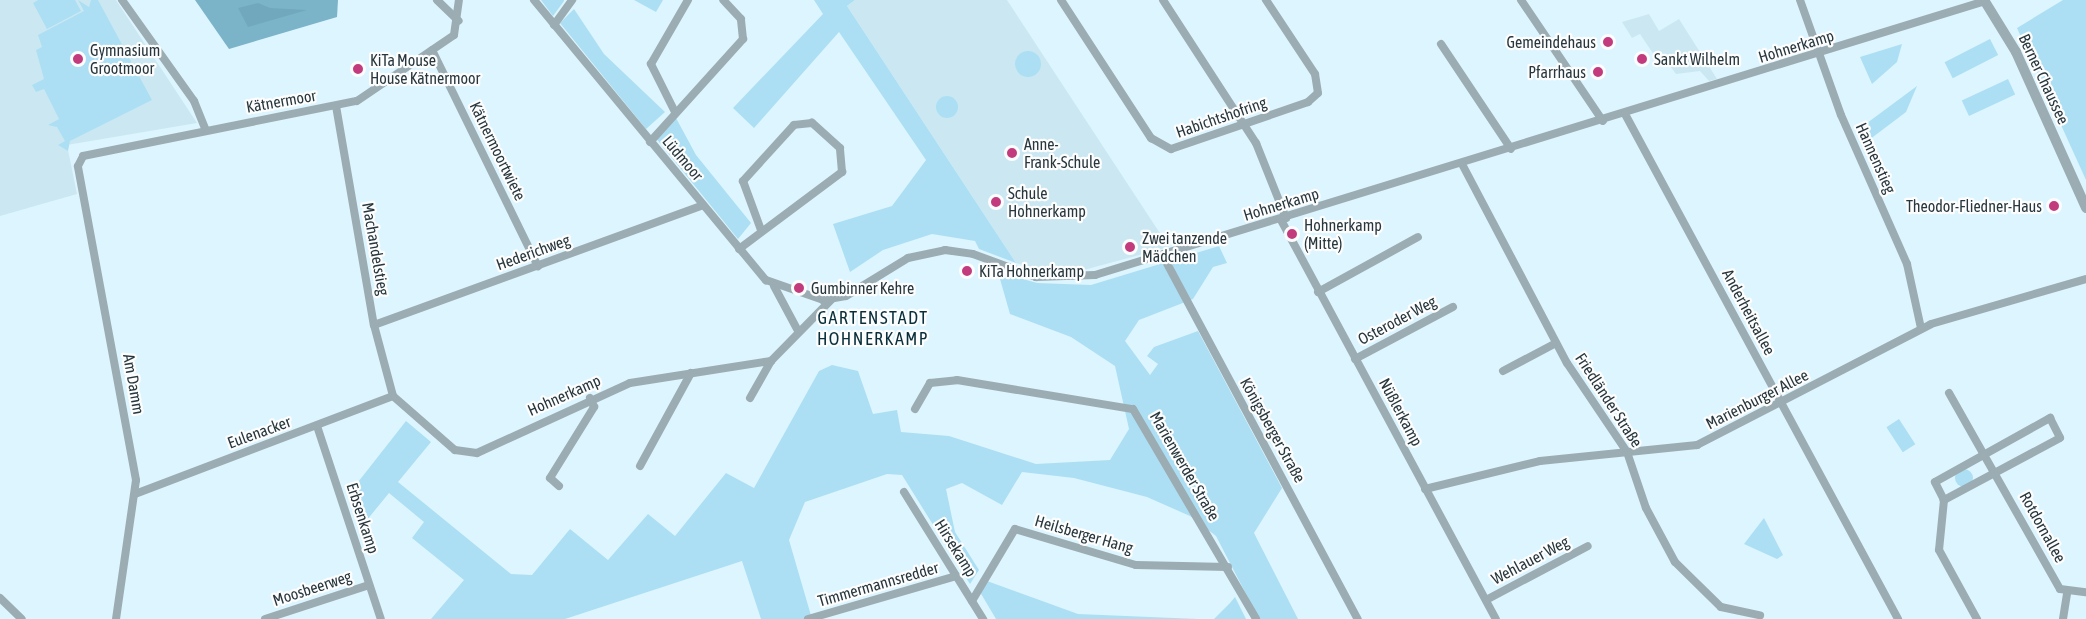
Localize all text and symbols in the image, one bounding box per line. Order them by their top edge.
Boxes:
street label: Hohnerkamp [1756,25,1836,67]
street label: Berner Chaussee [2015,31,2073,127]
place label: Gemeindehaus [1507,32,1596,52]
marker: Gemeindehaus [1601,35,1615,49]
place label: Gymnasium Grootmoor [90,40,160,78]
place label: Sankt Wilhelm [1654,49,1740,69]
place label: KiTa Mouse House Kätnermoor [370,50,480,88]
marker: Gymnasium Grootmoor [71,52,85,66]
marker: Sankt Wilhelm [1635,52,1649,66]
marker: KiTa Mouse House Kätnermoor [351,62,365,76]
place label: Pfarrhaus [1528,62,1586,82]
marker: Pfarrhaus [1591,65,1605,79]
street label: Kätnermoor [245,85,317,117]
street label: Habichtshofring [1173,93,1269,141]
street label: Kätnermoortwiete [466,99,530,203]
street label: Hannenstieg [1852,120,1900,196]
street label: Lüdmoor [659,132,707,184]
place label: Anne- Frank-Schule [1024,134,1100,172]
marker: Anne- Frank-Schule [1005,146,1019,160]
place label: Schule Hohnerkamp [1008,183,1086,221]
street label: Hohnerkamp [1241,183,1321,225]
marker: Schule Hohnerkamp [989,195,1003,209]
place label: Theodor-Fliedner-Haus [1906,196,2042,216]
marker: Theodor-Fliedner-Haus [2047,199,2061,213]
street label: Machandelstieg [358,201,394,297]
place label: Hohnerkamp (Mitte) [1304,215,1382,253]
marker: Hohnerkamp (Mitte) [1285,227,1299,241]
place label: Zwei tanzende Mädchen [1142,228,1227,266]
street label: Hederichweg [494,230,572,274]
marker: Zwei tanzende Mädchen [1123,240,1137,254]
place label: KiTa Hohnerkamp [979,261,1084,281]
marker: KiTa Hohnerkamp [960,264,974,278]
street label: Anderheitsallee [1718,266,1780,358]
place label: Gumbinner Kehre [811,278,914,298]
marker: Gumbinner Kehre [792,281,806,295]
street label: Osteroder Weg [1355,291,1439,349]
district label: GARTENSTADT HOHNERKAMP [817,308,929,350]
street label: Friedländer Straße [1571,349,1647,451]
street label: Am Damm [119,352,149,416]
street label: Marienburger Allee [1703,365,1811,433]
street label: Hohnerkamp [525,370,603,420]
street label: Königsberger Straße [1236,374,1310,486]
street label: Nüßlerkamp [1375,375,1427,449]
street label: Marienwerder Straße [1146,408,1224,524]
street label: Eulenacker [225,412,293,452]
street label: Erbsenkamp [343,480,383,556]
street label: Rotdornallee [2016,488,2070,566]
street label: Heilsberger Hang [1033,511,1135,557]
street label: Hirsekamp [931,516,981,580]
street label: Wehlauer Weg [1488,532,1572,588]
street label: Timmermannsredder [815,558,941,610]
street label: Moosbeerweg [270,566,354,610]

